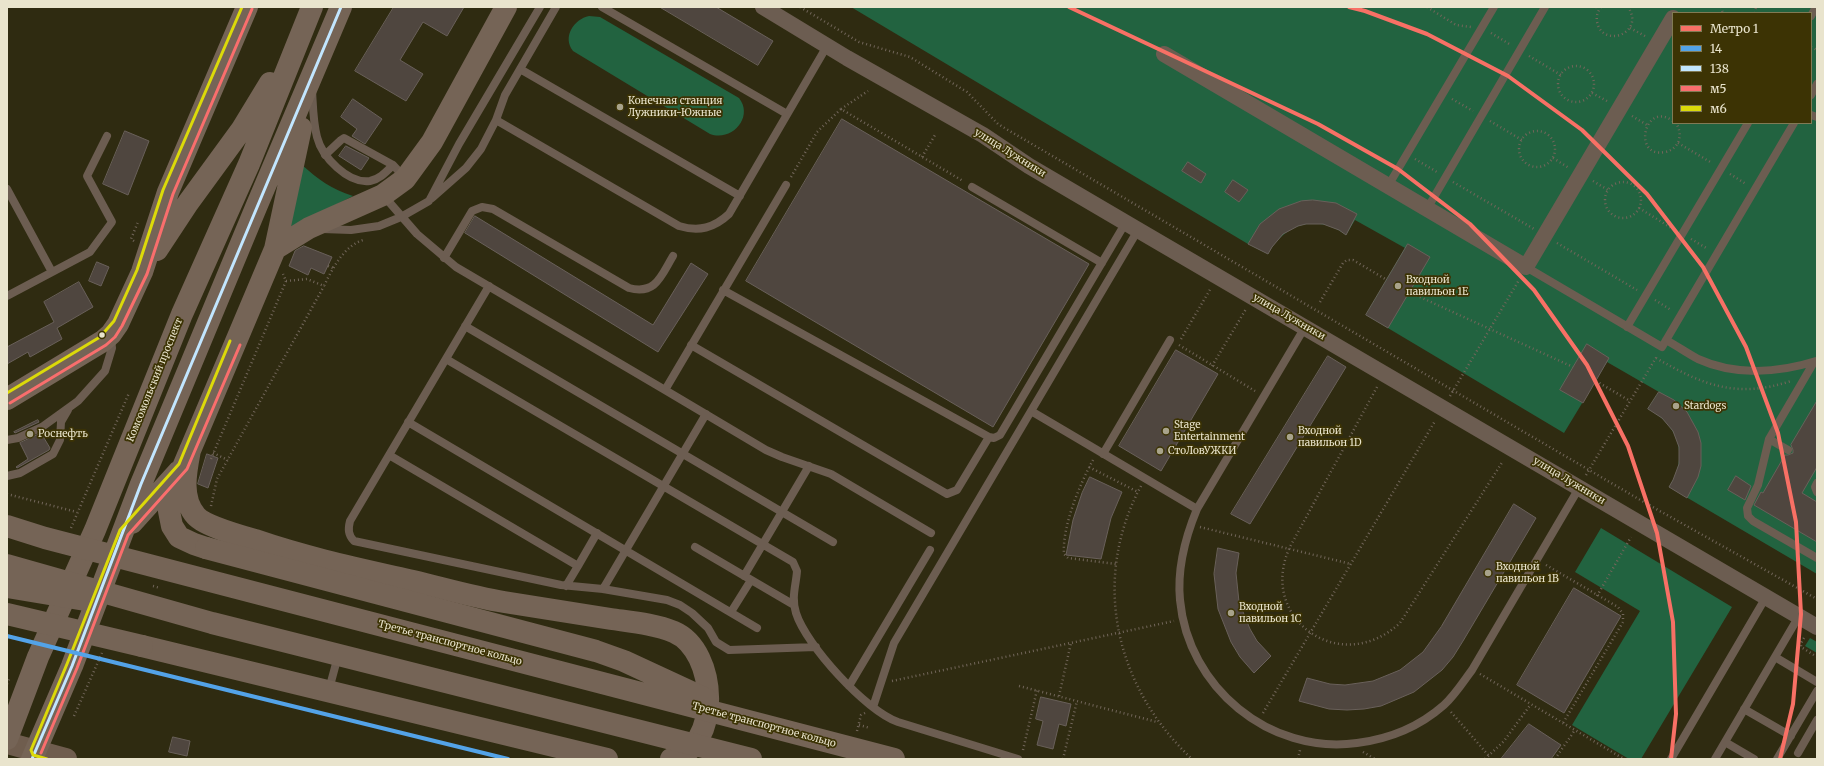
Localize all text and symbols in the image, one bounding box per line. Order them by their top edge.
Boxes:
legend [1672,12,1812,124]
text: Метро 1 [1710,21,1758,36]
text: 14 [1710,41,1722,56]
text: 138 [1710,61,1729,76]
text: м5 [1710,81,1726,96]
place label: Конечная станция Лужники-Южные [628,95,723,118]
text: м6 [1710,101,1727,116]
marker: Конечная станция Лужники-Южные [615,102,625,112]
street label: улица Лужники [972,126,1048,180]
place label: Входной павильон 1E [1406,274,1468,298]
marker: Входной павильон 1E [1393,281,1403,291]
street label: улица Лужники [1251,291,1327,343]
street label: Комсомольский проспект [125,316,185,444]
unlabelled marker [97,330,107,340]
place label: Stardogs [1684,400,1726,412]
marker: Stardogs [1671,401,1681,411]
place label: Stage Entertainment [1174,419,1245,442]
place label: Входной павильон 1D [1298,425,1361,448]
marker: Stage Entertainment [1161,426,1171,436]
place label: Роснефть [38,428,88,440]
marker: Роснефть [25,429,35,439]
marker: Входной павильон 1D [1285,432,1295,442]
place label: СтоЛовУЖКИ [1168,445,1236,457]
marker: СтоЛовУЖКИ [1155,446,1165,456]
street label: улица Лужники [1531,455,1607,507]
place label: Входной павильон 1B [1496,561,1559,584]
marker: Входной павильон 1B [1483,568,1493,578]
place label: Входной павильон 1C [1239,601,1301,624]
marker: Входной павильон 1C [1226,608,1236,618]
street label: Третье транспортное кольцо [377,618,523,668]
street label: Третье транспортное кольцо [691,700,837,750]

